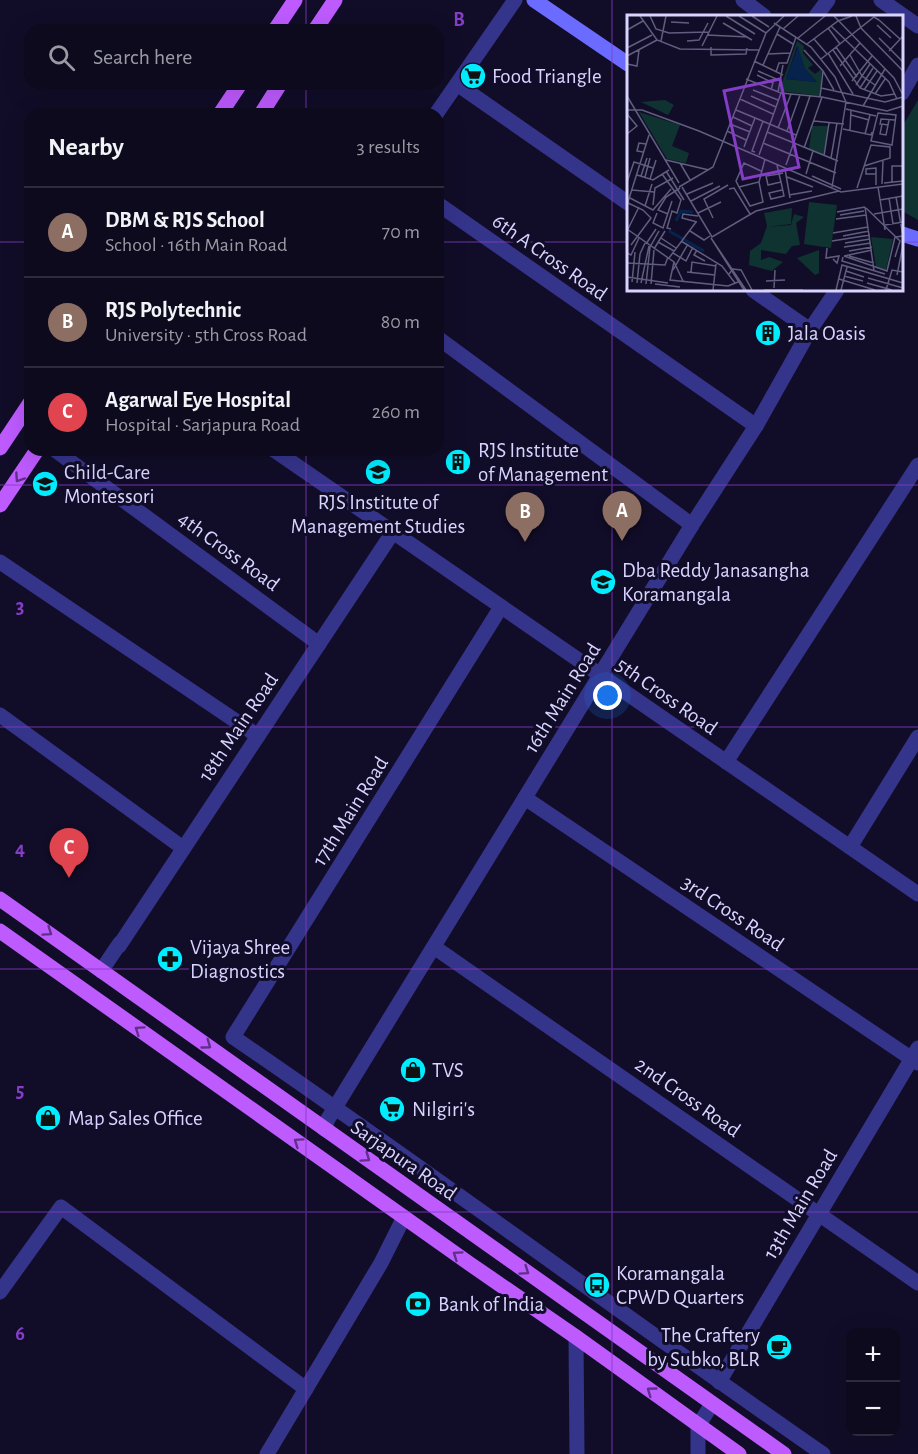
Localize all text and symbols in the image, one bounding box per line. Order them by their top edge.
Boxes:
text: B [453,10,465,30]
inset map [627,15,903,291]
search box [24,24,444,90]
icon: search [45,41,78,74]
text: Search here [93,46,192,68]
supermarket icon: Food Triangle [458,61,488,91]
place label: Food Triangle [492,66,602,87]
text: Nearby [48,134,124,160]
text: 3 results [356,137,420,157]
text: DBM & RJS School [105,209,265,231]
street label: 6th A Cross Road [488,210,611,305]
text: A [62,222,74,242]
text: 70 m [382,222,420,242]
text: School · 16th Main Road [105,235,287,255]
text: RJS Polytechnic [105,299,241,321]
text: B [62,312,73,332]
text: 80 m [381,312,420,332]
building icon: Jala Oasis [753,318,783,348]
place label: Jala Oasis [788,323,866,344]
text: University · 5th Cross Road [105,325,307,345]
text: Agarwal Eye Hospital [105,389,291,411]
text: C [62,402,73,422]
text: 260 m [372,402,420,422]
text: Hospital · Sarjapura Road [105,415,300,435]
place label: RJS Institute of Management [478,440,608,485]
building icon: RJS Institute of Management [443,447,473,477]
school or university icon: RJS Institute of Management Studies [363,457,393,487]
place label: Child-Care Montessori [64,462,155,507]
school or university icon: Child-Care Montessori [30,469,60,499]
one-way arrow [15,471,26,482]
place label: RJS Institute of Management Studies [291,492,465,537]
pin: B [506,492,544,542]
pin: A [602,492,642,541]
street label: 4th Cross Road [174,508,283,595]
place label: Dba Reddy Janasangha Koramangala [622,560,810,605]
school or university icon: Dba Reddy Janasangha Koramangala [588,567,618,597]
text: 3 [16,597,24,617]
street label: 16th Main Road [520,639,605,757]
street label: 5th Cross Road [612,654,721,739]
street label: 18th Main Road [195,669,282,785]
your location [593,681,622,710]
street label: 17th Main Road [309,753,392,870]
pin: C [50,828,88,878]
text: 4 [15,839,25,859]
street label: 3rd Cross Road [678,872,788,955]
one-way arrow [41,925,52,936]
place label: Vijaya Shree Diagnostics [190,937,290,982]
pharmacy icon: Vijaya Shree Diagnostics [155,944,185,974]
one-way arrow [135,1026,146,1037]
one-way arrow [200,1038,211,1049]
street label: 2nd Cross Road [631,1054,744,1141]
shop icon: TVS [398,1055,428,1085]
place label: TVS [432,1060,464,1081]
text: 5 [16,1081,24,1101]
supermarket icon: Nilgiri's [377,1094,407,1124]
place label: Nilgiri's [412,1099,475,1120]
shop icon: Map Sales Office [33,1103,63,1133]
place label: Map Sales Office [68,1108,203,1129]
street label: Sarjapura Road [347,1116,461,1205]
one-way arrow [294,1138,305,1149]
street label: 13th Main Road [759,1146,841,1263]
one-way arrow [359,1151,370,1162]
one-way arrow [453,1251,464,1262]
place label: Koramangala CPWD Quarters [616,1263,744,1308]
one-way arrow [518,1264,529,1275]
bus stop icon: Koramangala CPWD Quarters [582,1270,612,1300]
bank icon: Bank of India [403,1289,433,1319]
place label: Bank of India [438,1294,545,1315]
text: 6 [15,1324,25,1344]
place label: The Craftery by Subko, BLR [647,1325,760,1370]
map controls [846,1328,900,1436]
button: + [846,1328,900,1382]
cafe icon: The Craftery by Subko, BLR [764,1332,794,1362]
button: − [846,1382,900,1436]
one-way arrow [647,1387,658,1398]

